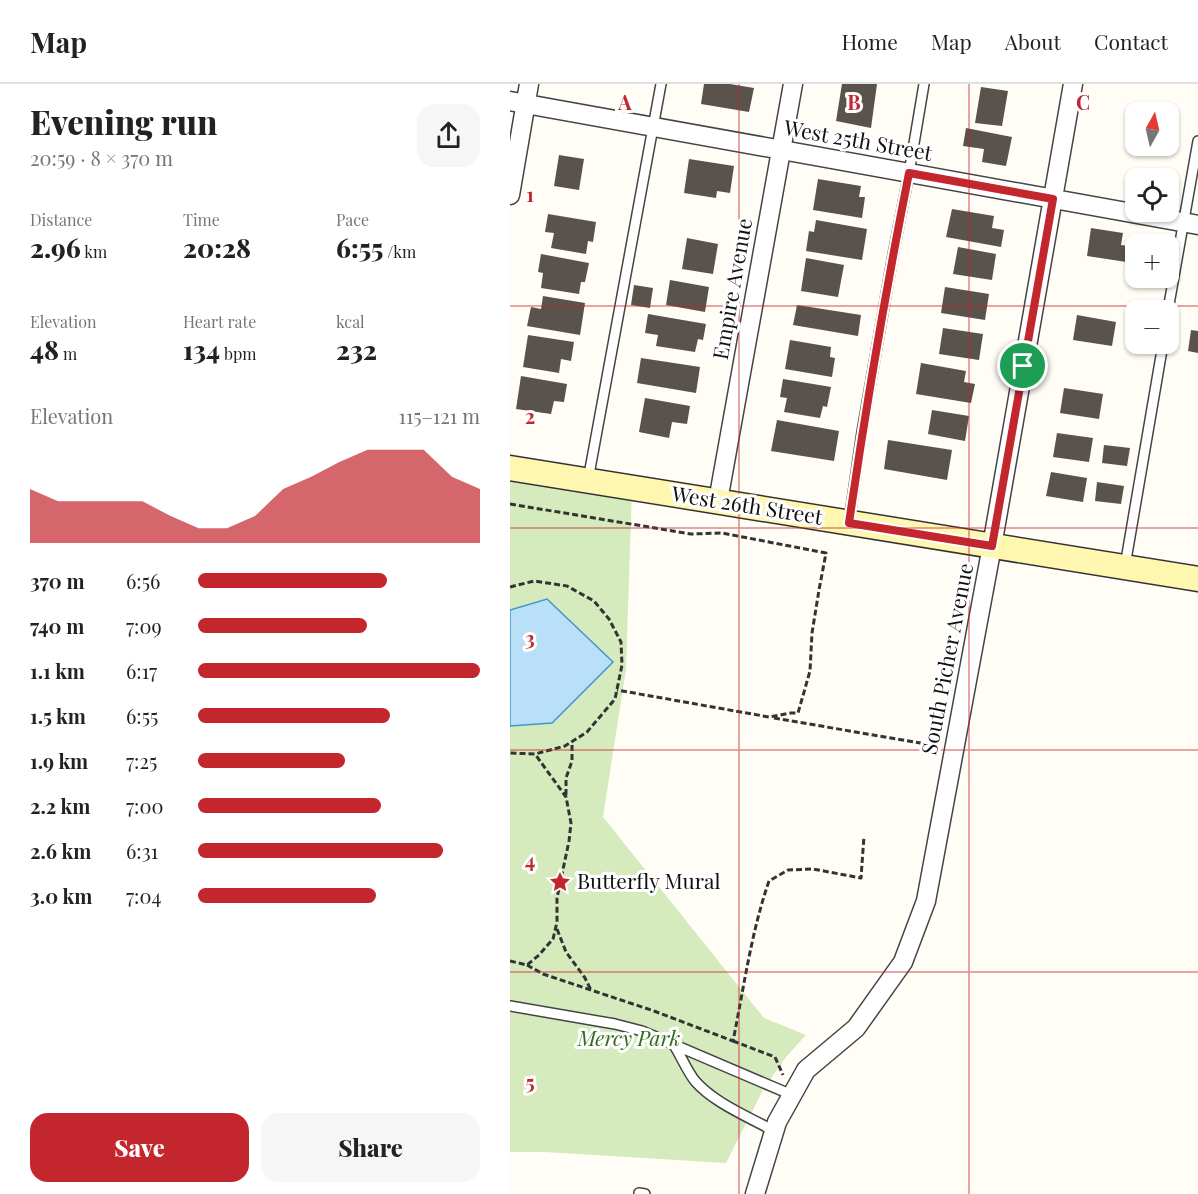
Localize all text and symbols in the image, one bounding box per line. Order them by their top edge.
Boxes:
text: Map [30,23,87,60]
text: Home [842,27,898,55]
text: Map [931,27,972,55]
text: About [1005,27,1061,55]
text: Contact [1094,27,1168,55]
text: A [617,88,632,115]
text: B [847,88,861,115]
text: C [1076,88,1090,115]
text: Evening run [30,99,217,143]
north arrow [1125,102,1179,156]
map controls [1125,102,1179,354]
button: share [417,104,480,167]
street label: West 25th Street [781,112,935,166]
text: 20:59 · 8 × 370 m [30,144,173,171]
button: locate [1125,168,1179,222]
text: 1 [526,180,534,207]
text: Distance [30,209,92,230]
text: Time [183,209,220,230]
text: Pace [336,209,369,230]
street label: Empire Avenue [705,216,757,362]
text: 2.96 [30,230,81,265]
text: 20:28 [183,230,251,265]
text: 6:55 [336,230,383,265]
button: + [1125,234,1179,288]
text: km [81,241,107,262]
text: /km [383,241,416,262]
button: − [1125,300,1179,354]
text: Elevation [30,311,97,332]
text: Heart rate [183,311,256,332]
text: kcal [336,311,365,332]
text: 48 [30,332,59,367]
text: 134 [183,332,220,367]
text: 232 [336,332,377,367]
pin [997,340,1048,391]
text: m [59,343,77,364]
text: bpm [220,343,257,364]
icon: arrive [1006,349,1039,382]
text: Elevation [30,402,113,429]
text: 115–121 m [399,402,480,429]
text: 2 [525,402,535,429]
street label: West 26th Street [669,478,825,530]
street label: South Picher Avenue [914,561,978,757]
text: 370 m [30,567,85,594]
text: 6:56 [126,567,160,594]
text: 740 m [30,612,84,639]
text: 7:09 [126,612,162,639]
text: 3 [525,624,535,651]
text: 1.1 km [30,657,85,684]
text: 6:17 [126,657,157,684]
text: 1.5 km [30,702,86,729]
text: 6:55 [126,702,158,729]
text: 1.9 km [30,747,88,774]
text: 7:25 [126,747,157,774]
text: 2.2 km [30,792,90,819]
text: 7:00 [126,792,163,819]
text: 2.6 km [30,837,91,864]
text: 6:31 [126,837,158,864]
text: 4 [525,846,535,873]
place label: Butterfly Mural [577,866,721,894]
place icon: Butterfly Mural [548,870,572,894]
text: 3.0 km [30,882,92,909]
text: 7:04 [126,882,161,909]
park label: Mercy Park [577,1023,680,1051]
text: 5 [525,1068,535,1095]
button: Save [30,1113,249,1182]
button: Share [261,1113,480,1182]

